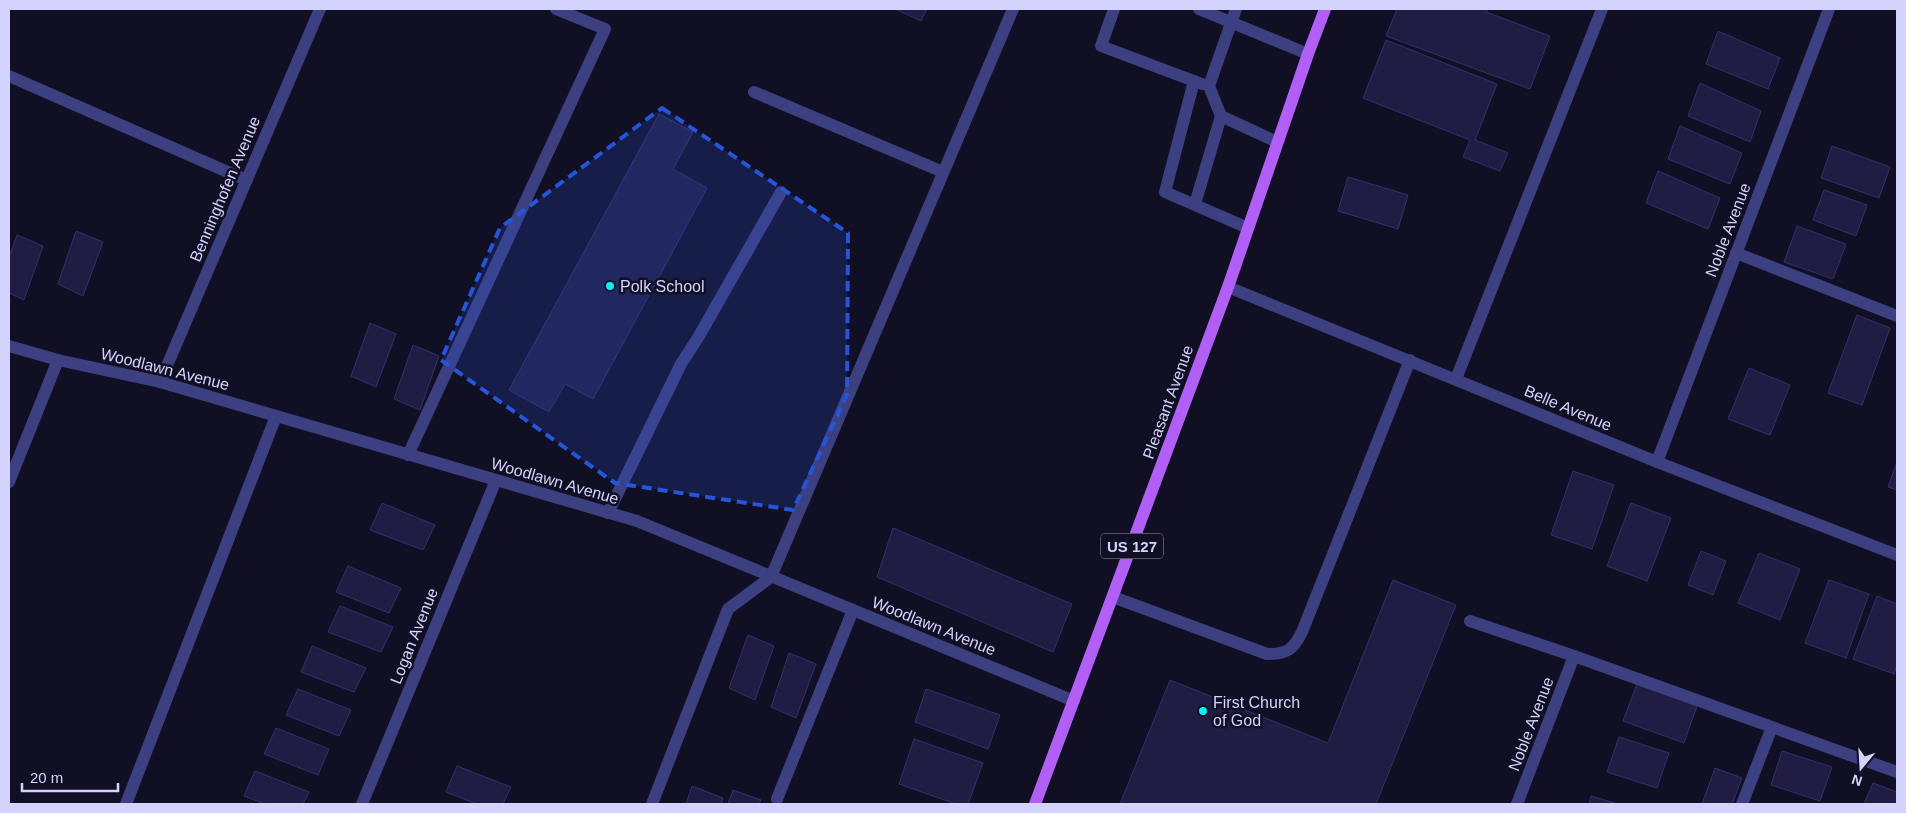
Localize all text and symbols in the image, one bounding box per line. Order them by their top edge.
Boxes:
street label: Benninghofen Avenue [187,114,263,264]
street label: Noble Avenue [1702,180,1754,279]
place label: Polk School [620,278,705,295]
marker: Polk School [604,280,616,292]
street label: Pleasant Avenue [1140,343,1197,461]
street label: Woodlawn Avenue [99,345,231,393]
street label: Belle Avenue [1522,382,1614,434]
street label: Woodlawn Avenue [489,455,621,507]
road number: US 127 [1101,534,1163,558]
street label: Logan Avenue [387,585,441,686]
street label: Woodlawn Avenue [870,593,998,659]
street label: Noble Avenue [1505,674,1557,773]
place label: First Church of God [1213,694,1300,729]
marker: First Church of God [1197,705,1209,717]
north arrow [1836,743,1886,793]
scale bar [22,760,119,792]
text: 20 m [30,769,63,786]
text: N [1850,771,1864,790]

